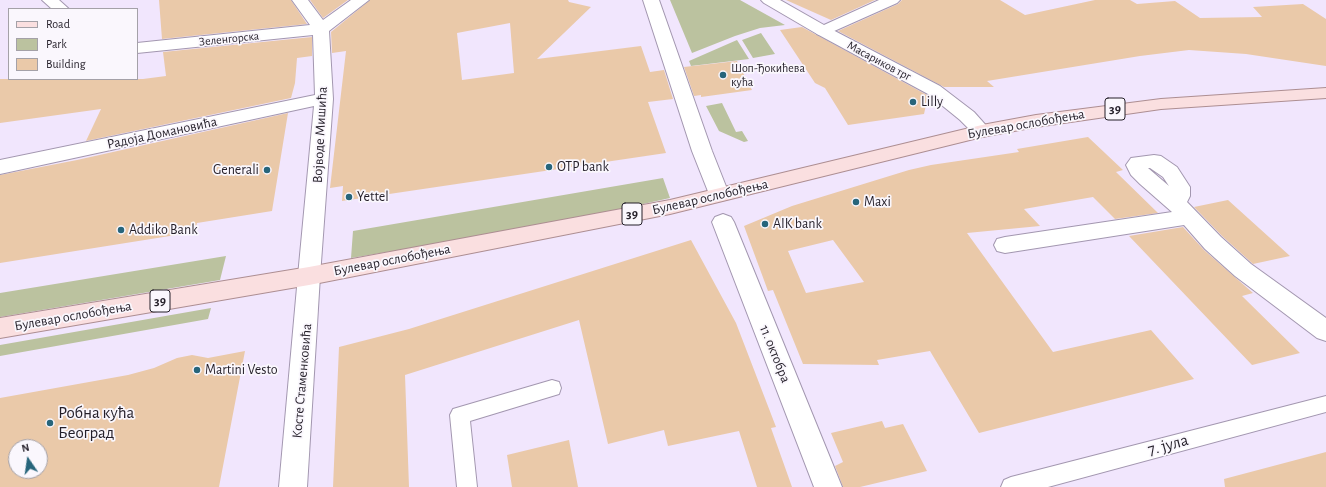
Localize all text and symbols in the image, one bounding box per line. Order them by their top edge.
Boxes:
legend [8,8,138,80]
text: Road [46,18,70,30]
street label: Зеленгорска [198,29,260,49]
text: Park [46,38,67,50]
street label: Масариков трг [844,38,914,84]
text: Building [46,58,86,70]
place label: Шоп-Ђокићева кућа [731,61,805,89]
marker: Шоп-Ђокићева кућа [718,70,728,80]
street label: Војводе Мишића [309,86,331,184]
place label: Lilly [921,94,943,110]
marker: Lilly [908,97,918,107]
road number: 39 [1105,98,1125,120]
street label: Булевар ослобођења [966,105,1086,143]
street label: Радоја Домановића [105,113,219,153]
place label: OTP bank [557,159,609,175]
place label: Generali [213,162,259,178]
marker: OTP bank [544,162,554,172]
marker: Generali [262,165,272,175]
street label: Булевар ослобођења [650,175,770,219]
place label: Yettel [357,189,389,205]
marker: Yettel [344,192,354,202]
place label: Maxi [864,194,891,210]
marker: Maxi [851,197,861,207]
road number: 39 [622,203,642,225]
place label: AIK bank [773,216,822,232]
marker: AIK bank [760,219,770,229]
place label: Addiko Bank [129,222,198,238]
marker: Addiko Bank [116,225,126,235]
street label: Булевар ослобођења [332,240,452,280]
road number: 39 [150,290,170,312]
street label: Булевар ослобођења [13,297,133,335]
street label: Косте Стаменковића [289,323,315,439]
street label: 11. октобра [756,323,794,385]
place label: Martini Vesto [205,362,278,378]
marker: Martini Vesto [192,365,202,375]
place label: Робна кућа Београд [58,403,134,443]
marker: Робна кућа Београд [45,418,55,428]
street label: 7. јула [1146,430,1190,460]
north arrow [8,439,48,479]
text: N [20,442,30,454]

